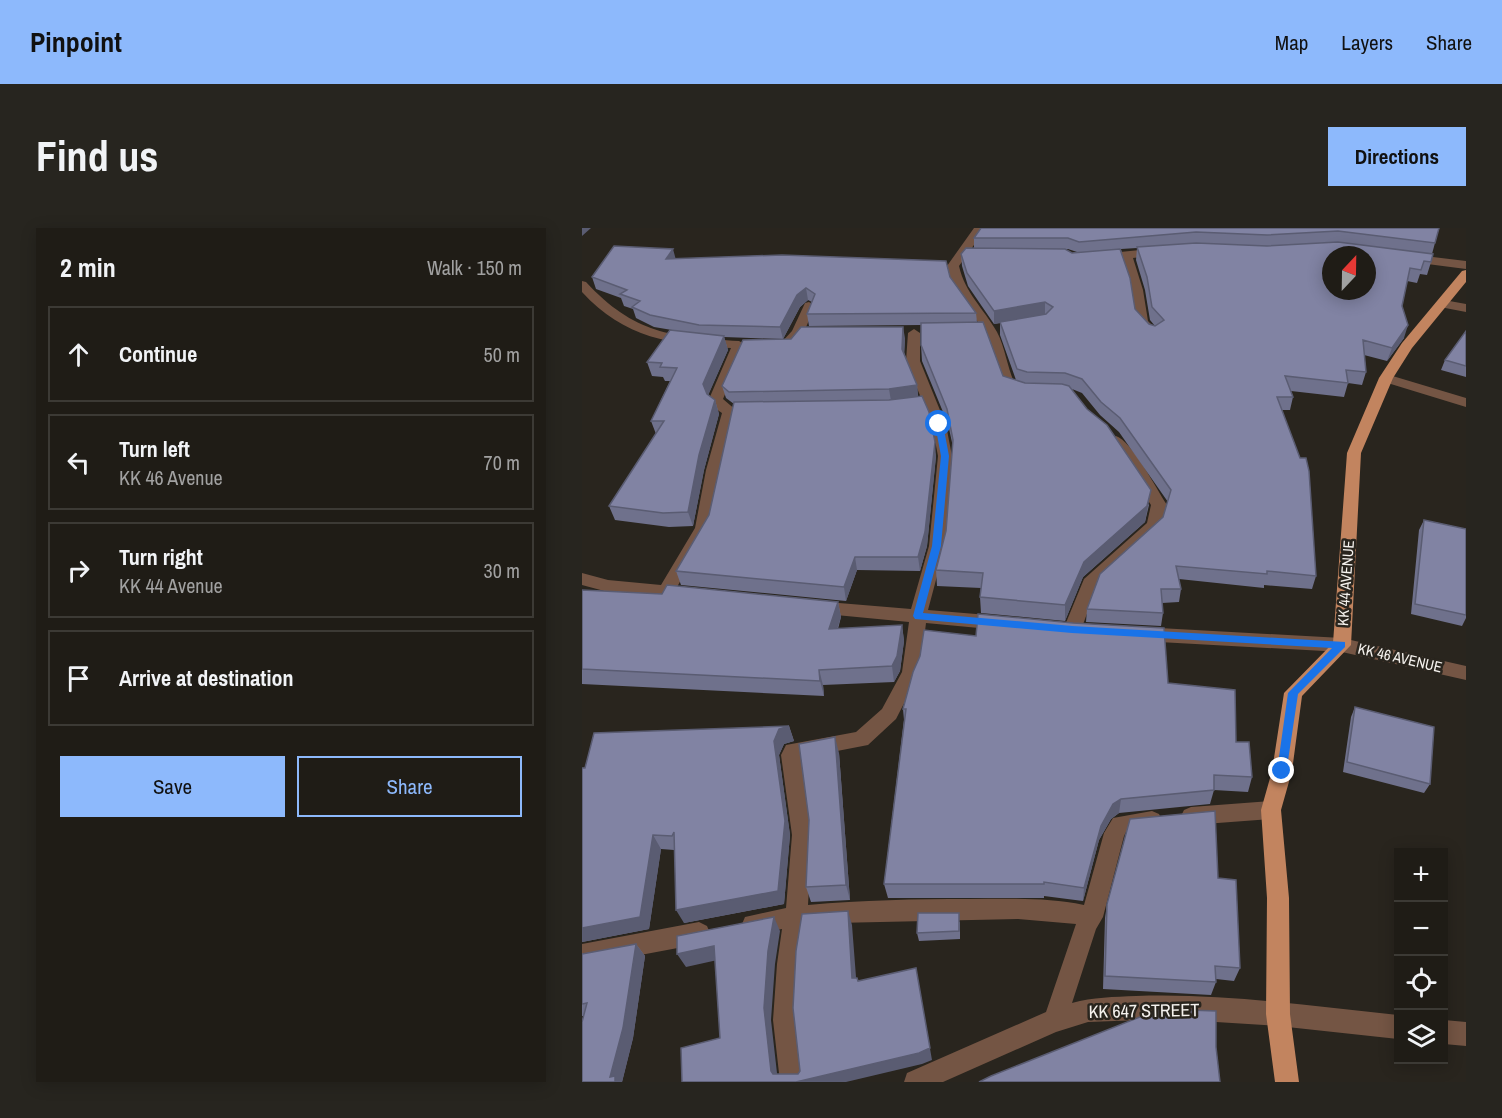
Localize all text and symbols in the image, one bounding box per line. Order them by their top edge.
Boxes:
text: Pinpoint [30,23,122,61]
text: Map [1275,28,1308,57]
text: Layers [1341,28,1393,57]
text: Share [1426,28,1472,57]
button: Directions [1328,127,1466,186]
text: Find us [36,128,158,184]
north arrow [1322,246,1376,300]
text: 2 min [60,250,116,285]
text: Walk · 150 m [427,254,522,281]
icon: ahead [62,338,95,371]
text: Continue [119,339,197,369]
text: 50 m [484,341,520,368]
route start [925,410,951,436]
text: Turn left [119,434,190,464]
icon: left [62,446,95,479]
text: 70 m [484,449,520,476]
text: KK 46 Avenue [119,464,223,491]
street label: KK 44 AVENUE [1332,539,1359,627]
text: Turn right [119,542,203,572]
icon: right [62,554,95,587]
text: 30 m [484,557,520,584]
text: KK 44 Avenue [119,572,223,599]
street label: KK 46 AVENUE [1356,638,1444,677]
icon: arrive [62,662,95,695]
text: Arrive at destination [119,663,293,693]
button: Save [60,756,285,817]
button: Share [297,756,522,817]
route end [1268,757,1294,783]
map controls [1394,848,1448,1064]
button: + [1394,848,1448,902]
button: − [1394,902,1448,956]
button: locate [1394,956,1448,1010]
street label: KK 647 STREET [1088,997,1200,1024]
button: layers [1394,1010,1448,1064]

